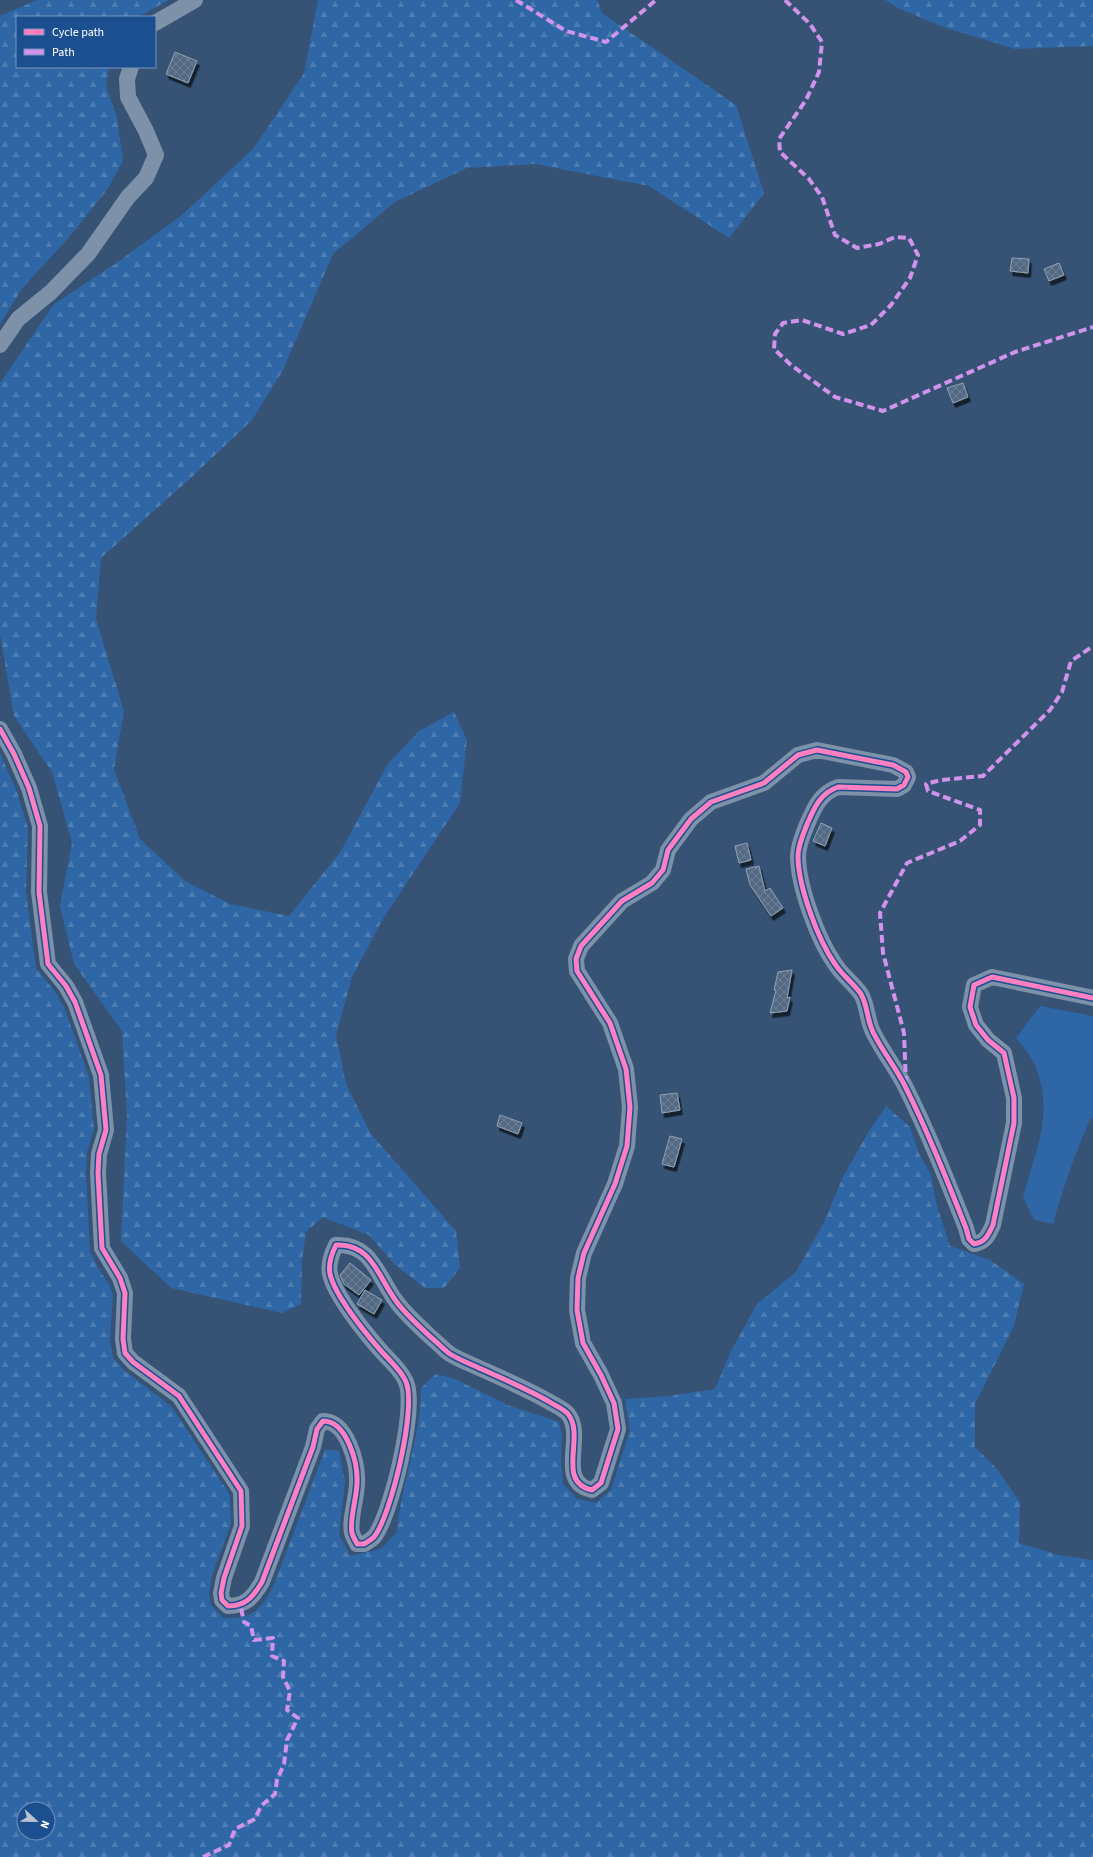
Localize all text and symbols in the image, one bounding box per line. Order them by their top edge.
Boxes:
legend [16,16,156,68]
text: Cycle path [52,24,104,41]
text: Path [52,44,75,61]
north arrow [16,1801,56,1841]
text: N [36,1818,53,1831]

